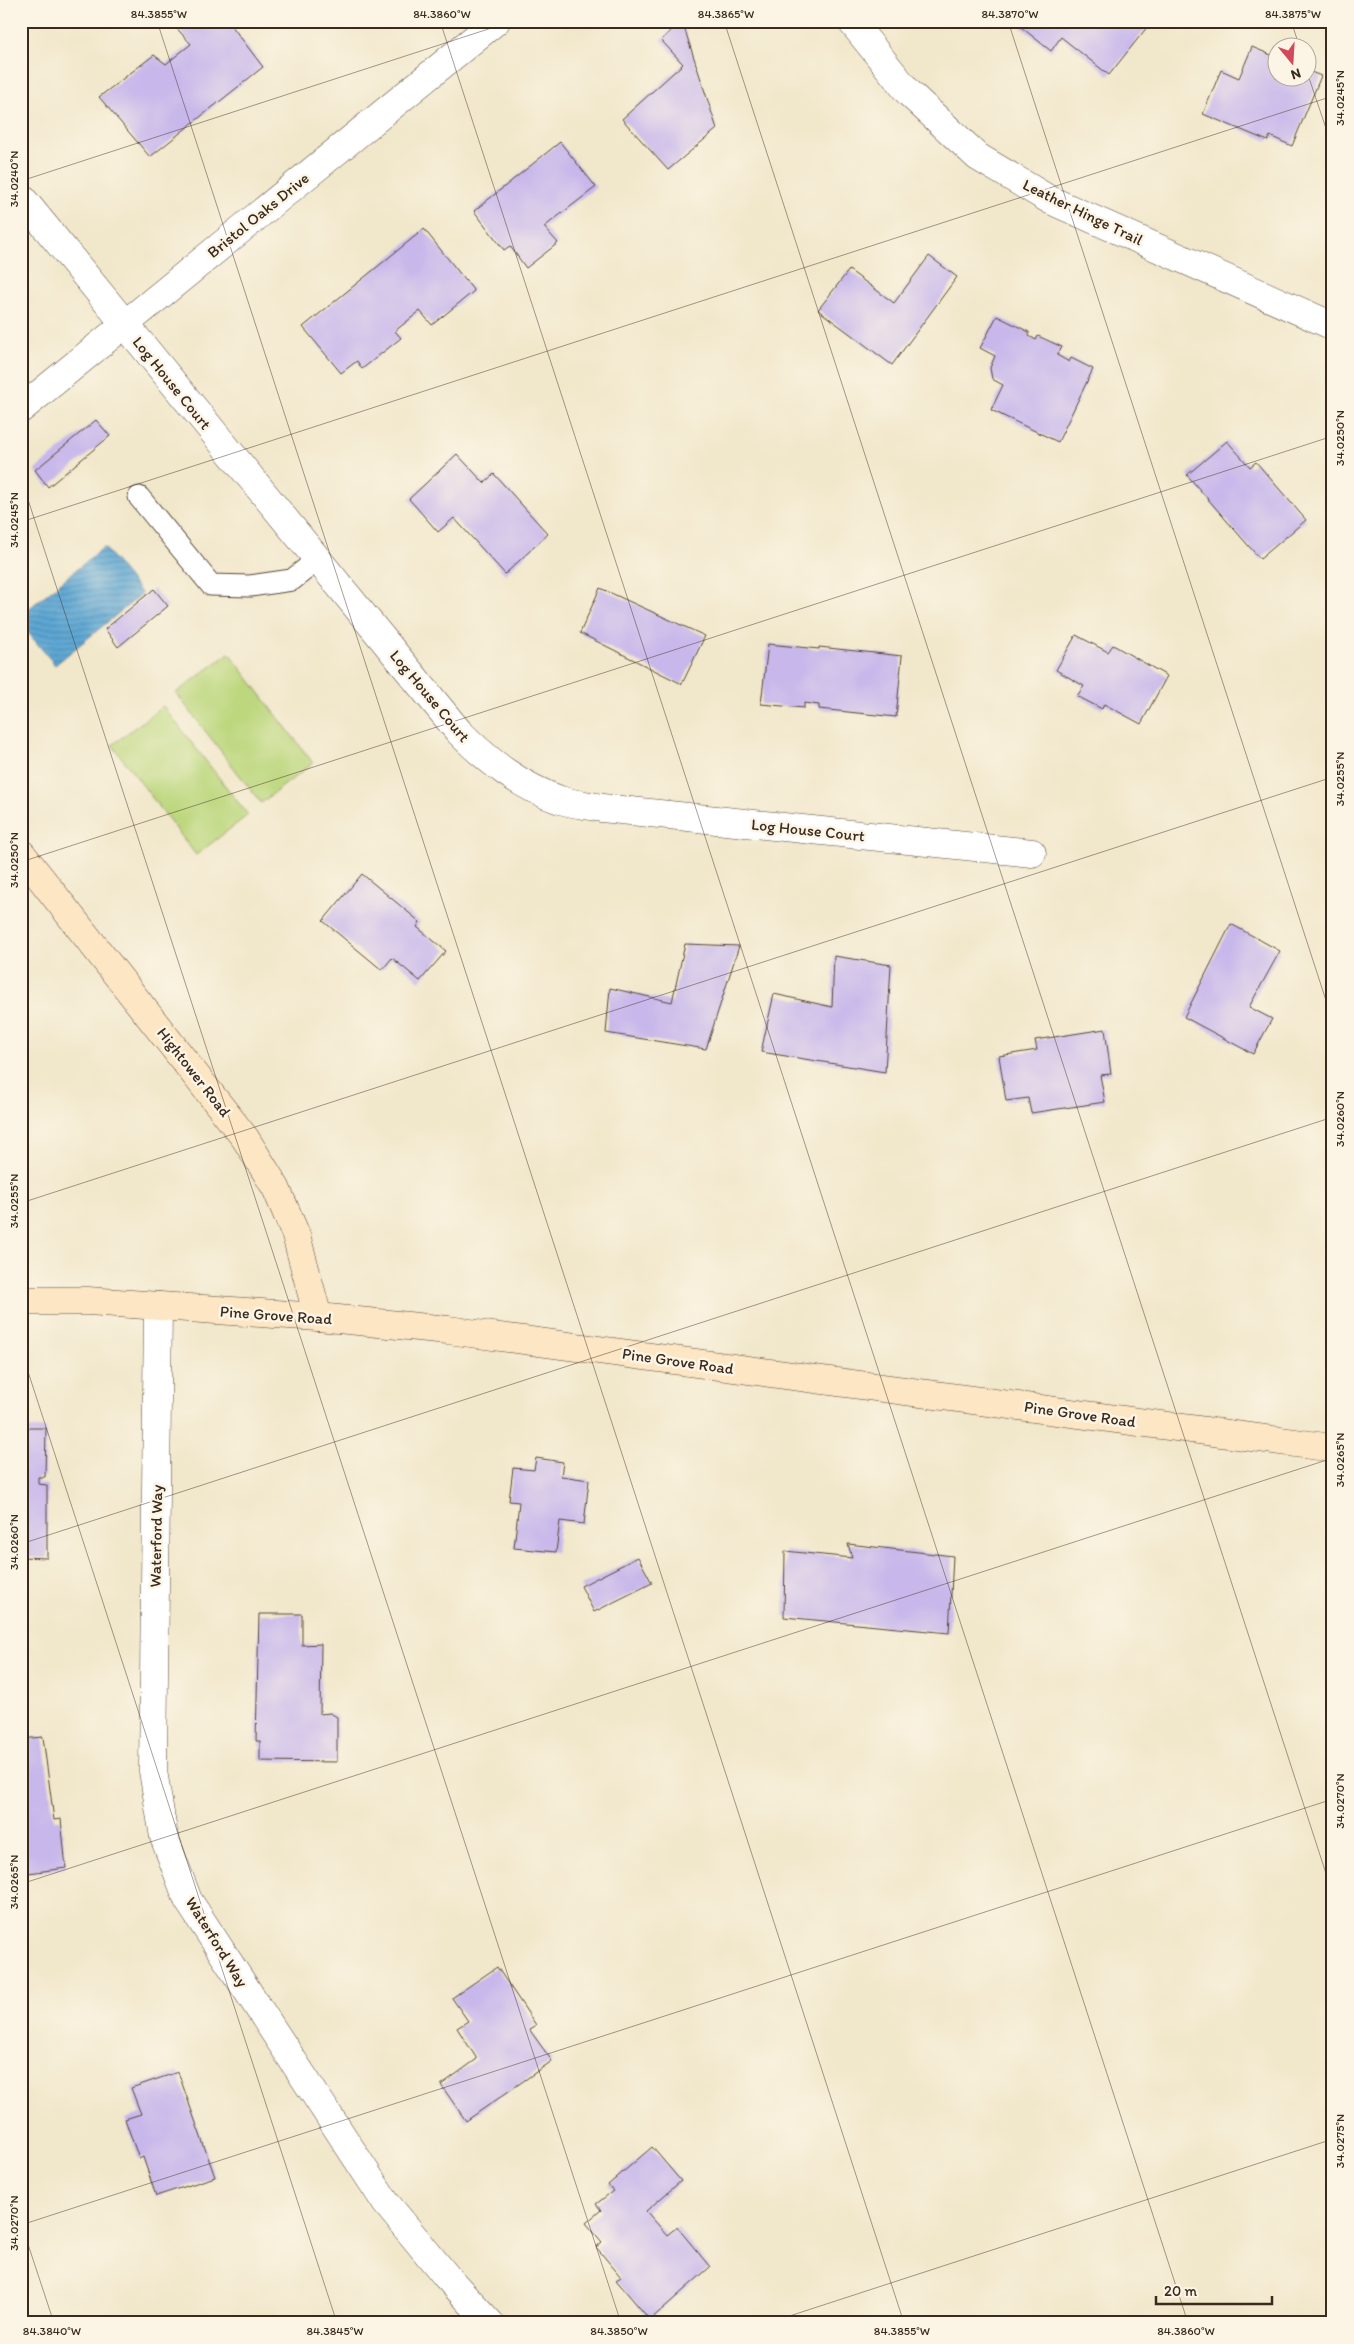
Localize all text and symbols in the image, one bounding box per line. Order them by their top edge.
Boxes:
text: 84.3855°W [131,7,187,21]
text: 84.3860°W [413,7,471,21]
text: 84.3865°W [698,7,754,21]
text: 84.3870°W [981,7,1039,21]
text: 84.3875°W [1265,7,1321,21]
north arrow [1266,38,1316,88]
text: N [1289,64,1303,83]
text: 34.0245°N [1333,70,1347,126]
text: 34.0240°N [7,151,21,207]
street label: Bristol Oaks Drive [203,168,313,262]
street label: Leather Hinge Trail [1020,175,1147,250]
street label: Log House Court [129,333,215,433]
text: 34.0250°N [1333,410,1347,466]
text: 34.0245°N [7,492,21,548]
street label: Log House Court [386,646,474,746]
text: 34.0255°N [1333,752,1347,806]
street label: Log House Court [750,815,866,845]
text: 34.0250°N [7,832,21,888]
street label: Hightower Road [153,1023,235,1121]
text: 34.0260°N [1333,1091,1347,1147]
text: 34.0255°N [7,1174,21,1228]
street label: Pine Grove Road [219,1302,333,1328]
street label: Pine Grove Road [621,1344,735,1378]
street label: Pine Grove Road [1023,1397,1137,1431]
text: 34.0265°N [1333,1433,1347,1487]
street label: Waterford Way [146,1484,166,1588]
text: 34.0260°N [7,1514,21,1570]
text: 34.0270°N [1333,1773,1347,1829]
text: 34.0265°N [7,1855,21,1909]
street label: Waterford Way [182,1893,252,1991]
text: 34.0275°N [1333,2114,1347,2168]
text: 34.0270°N [7,2195,21,2251]
scale bar [1156,2274,1273,2306]
text: 20 m [1164,2282,1198,2300]
text: 84.3840°W [23,2324,81,2338]
text: 84.3845°W [306,2324,364,2338]
text: 84.3850°W [590,2324,648,2338]
text: 84.3855°W [874,2324,930,2338]
text: 84.3860°W [1157,2324,1215,2338]

